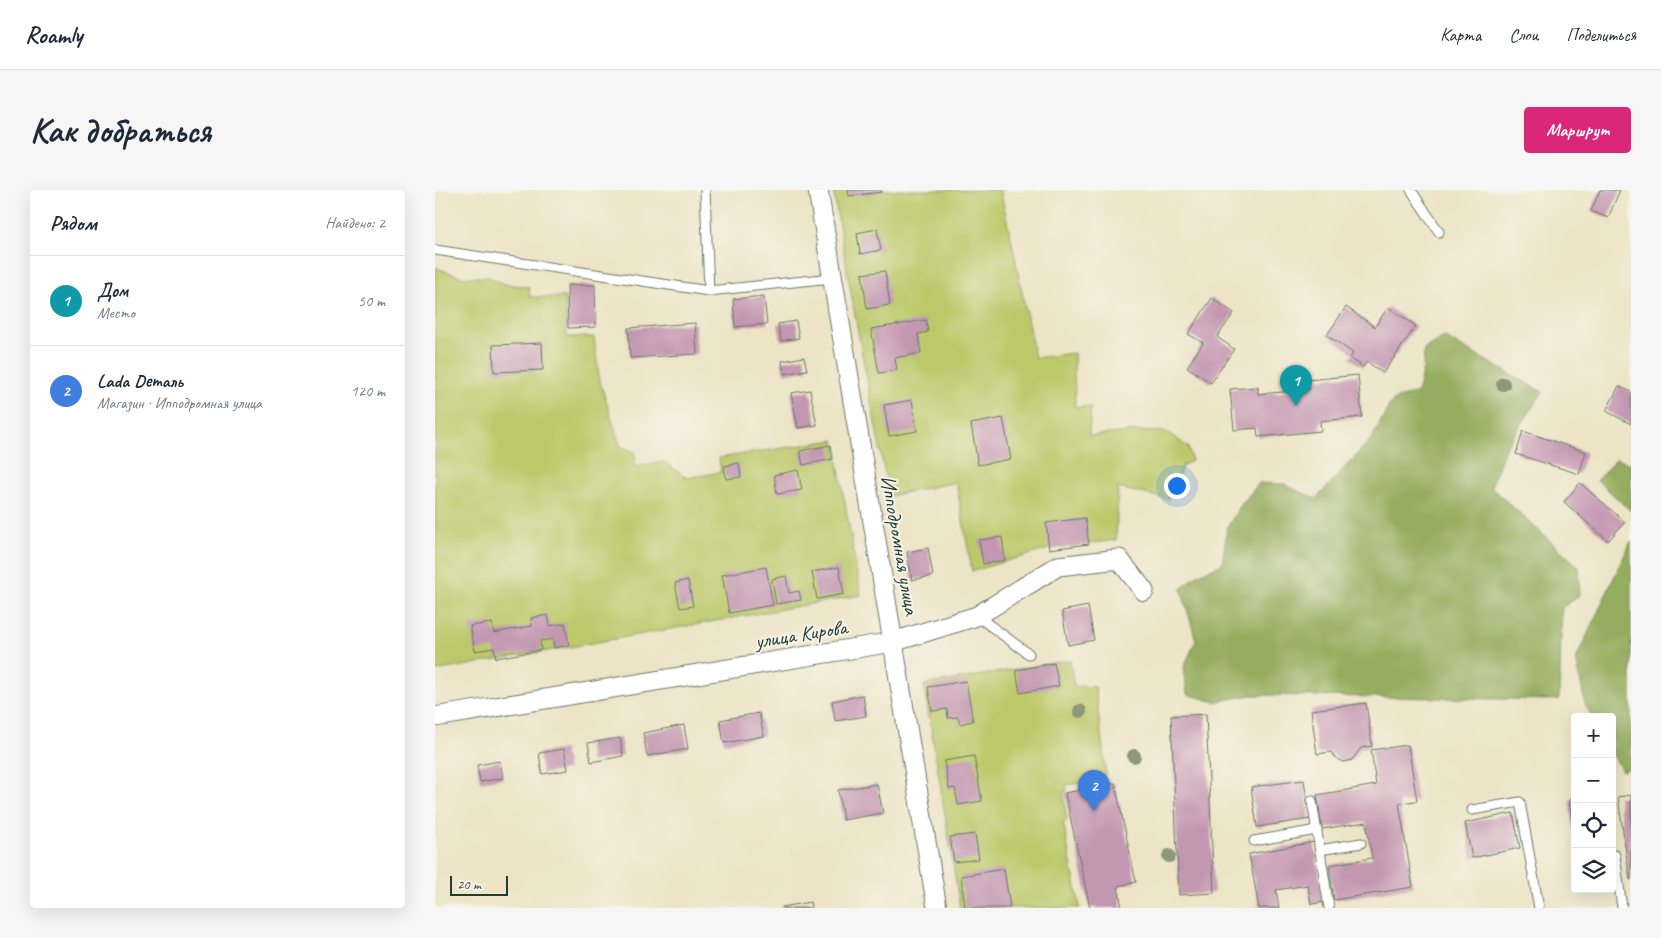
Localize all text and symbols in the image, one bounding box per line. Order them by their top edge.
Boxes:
text: Roamly [25,20,82,50]
text: Карта [1440,24,1481,46]
text: Слои [1509,24,1538,46]
text: Поделиться [1566,24,1636,46]
button: Маршрут [1524,107,1631,153]
text: Как добраться [30,108,211,153]
text: Рядом [50,210,97,236]
text: Найдено: 2 [325,213,385,233]
text: Дом [97,279,128,303]
text: 1 [62,291,70,311]
text: 50 m [358,291,385,311]
text: Место [97,303,135,323]
pin: 1 [1280,365,1312,406]
text: Lada Dеталь [97,369,183,393]
text: 2 [62,381,70,401]
text: 120 m [351,381,385,401]
text: Магазин · Ипподромная улица [97,393,262,413]
street label: Ипподромная улица [875,473,925,619]
your location [1164,473,1190,499]
street label: улица Кирова [751,614,851,654]
map controls [1571,713,1616,893]
button: + [1571,713,1616,758]
button: − [1571,758,1616,803]
pin: 2 [1078,770,1110,811]
button: locate [1571,803,1616,848]
button: layers [1571,848,1616,893]
scale bar [450,873,507,896]
text: 20 m [457,876,481,893]

